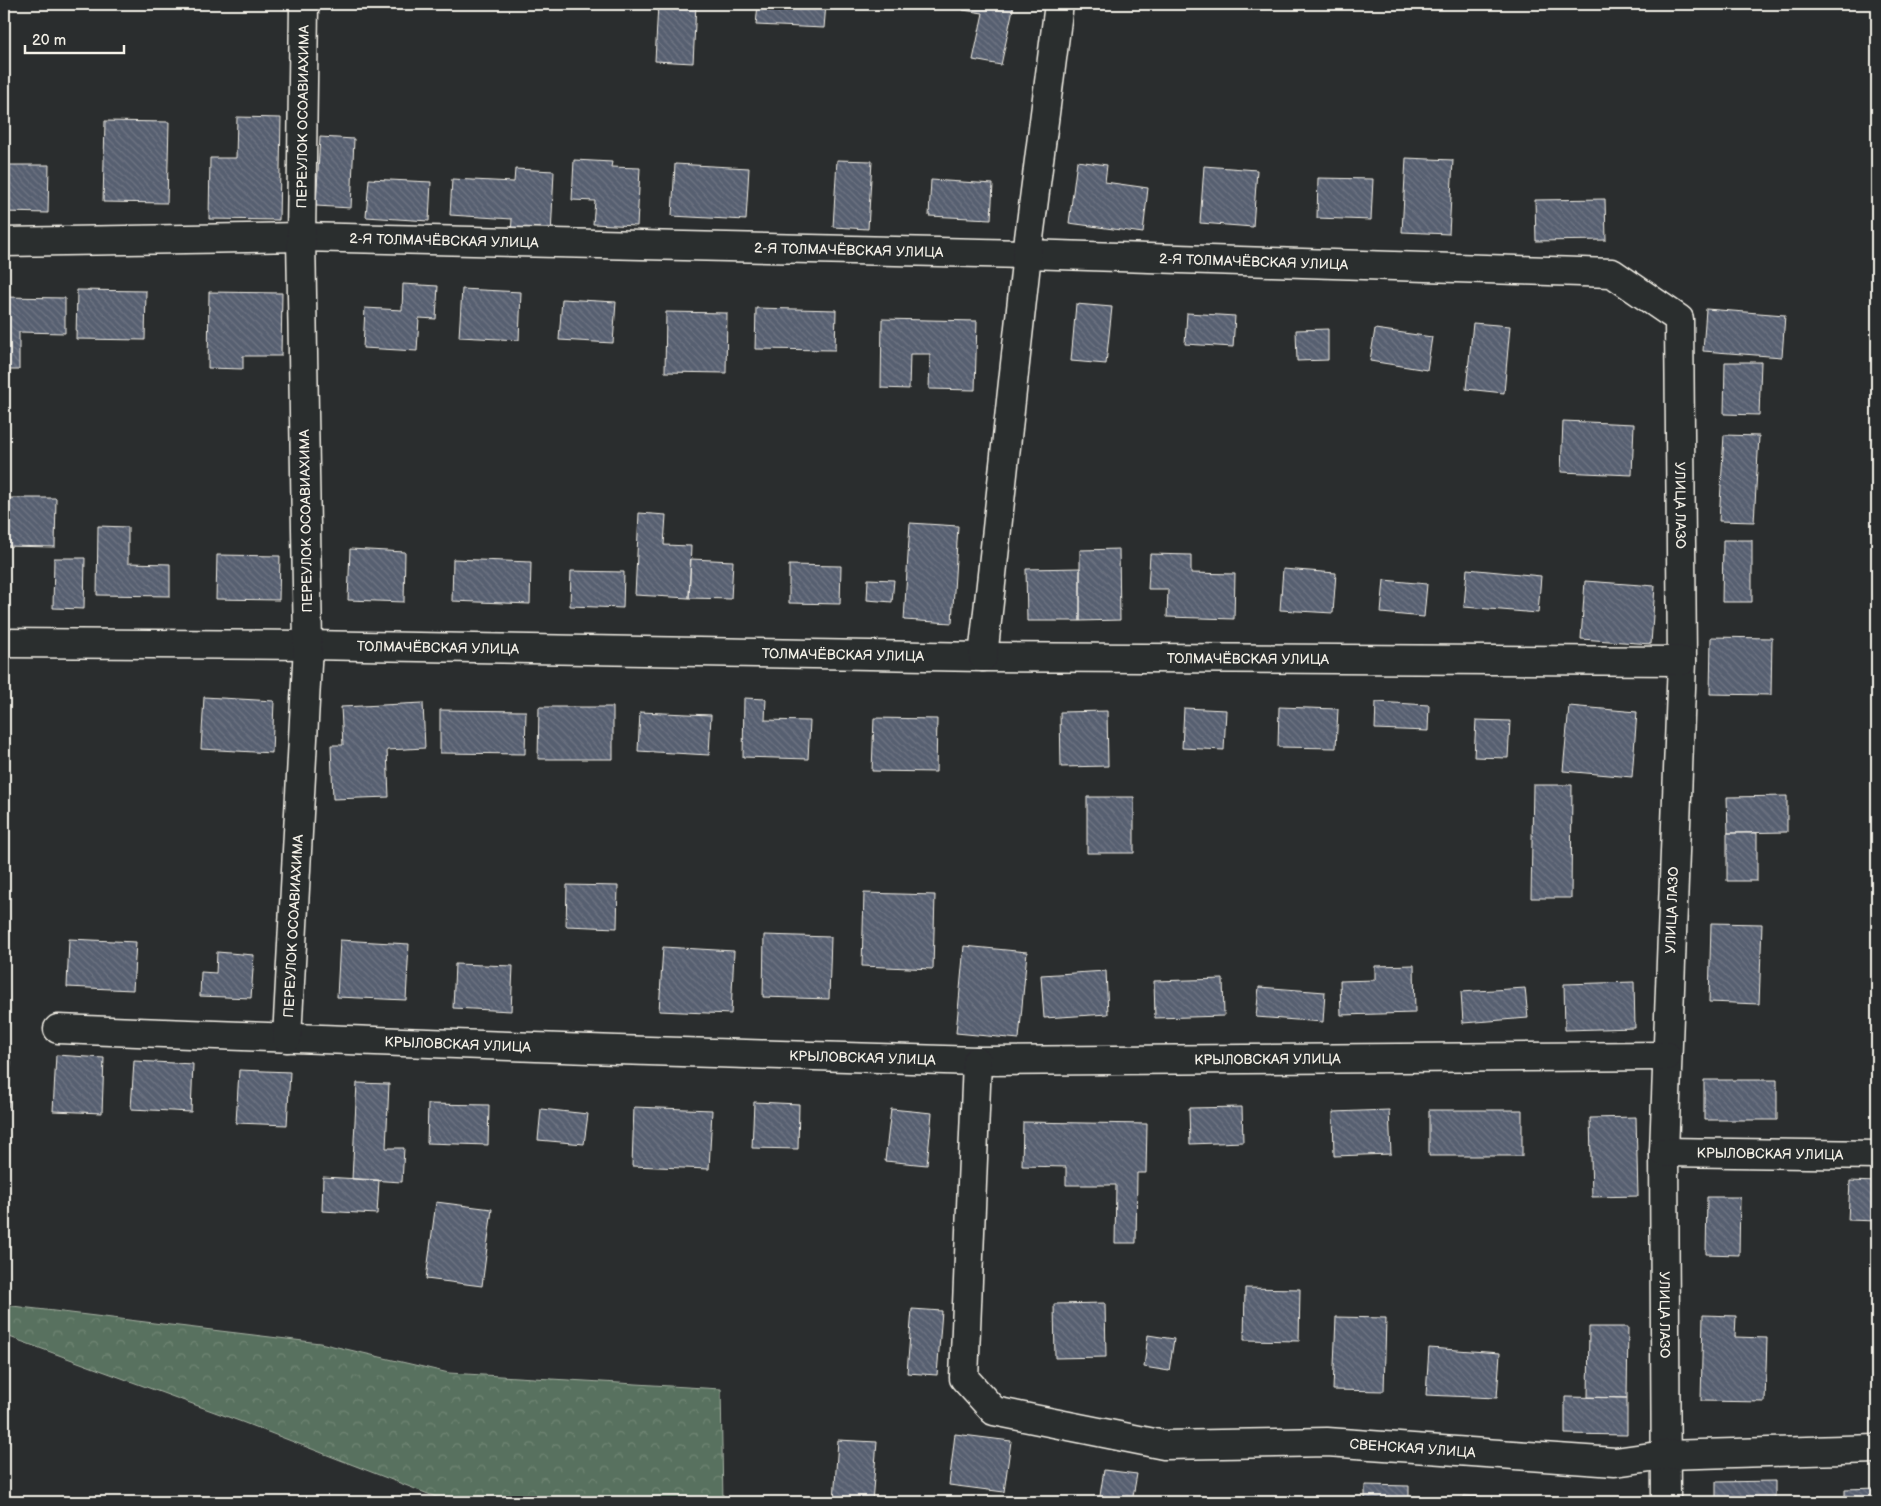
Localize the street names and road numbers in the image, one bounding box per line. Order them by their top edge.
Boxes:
street label: ПЕРЕУЛОК ОСОАВИАХИМА [293,24,312,208]
street label: 2-Я ТОЛМАЧЁВСКАЯ УЛИЦА [349,230,539,251]
street label: 2-Я ТОЛМАЧЁВСКАЯ УЛИЦА [754,239,944,261]
street label: 2-Я ТОЛМАЧЁВСКАЯ УЛИЦА [1159,250,1349,273]
street label: ПЕРЕУЛОК ОСОАВИАХИМА [296,429,316,613]
street label: УЛИЦА ЛАЗО [1672,462,1690,549]
street label: ТОЛМАЧЁВСКАЯ УЛИЦА [357,637,520,657]
street label: ТОЛМАЧЁВСКАЯ УЛИЦА [762,645,925,664]
street label: ТОЛМАЧЁВСКАЯ УЛИЦА [1167,649,1330,667]
street label: ПЕРЕУЛОК ОСОАВИАХИМА [280,834,306,1018]
street label: УЛИЦА ЛАЗО [1662,866,1682,954]
street label: КРЫЛОВСКАЯ УЛИЦА [384,1033,532,1055]
street label: КРЫЛОВСКАЯ УЛИЦА [789,1047,937,1068]
street label: КРЫЛОВСКАЯ УЛИЦА [1194,1050,1341,1068]
street label: КРЫЛОВСКАЯ УЛИЦА [1697,1144,1844,1163]
street label: УЛИЦА ЛАЗО [1656,1271,1674,1358]
street label: СВЕНСКАЯ УЛИЦА [1349,1435,1477,1461]

